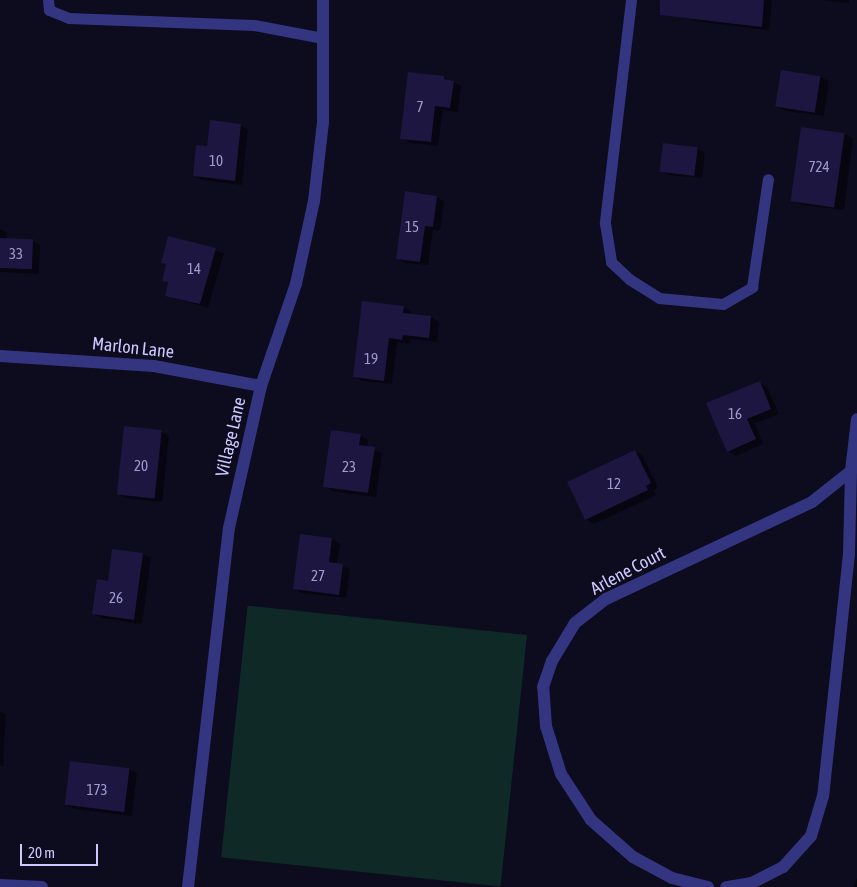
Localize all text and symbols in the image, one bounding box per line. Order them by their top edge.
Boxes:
house number: 7 [416,98,424,116]
house number: 10 [209,152,223,170]
house number: 724 [808,158,830,176]
house number: 15 [405,218,419,236]
house number: 33 [9,245,23,263]
house number: 14 [187,260,201,278]
street label: Marlon Lane [91,333,175,363]
house number: 19 [364,350,378,368]
street label: Village Lane [211,395,251,479]
house number: 16 [728,405,742,423]
house number: 20 [134,457,148,475]
house number: 23 [342,458,356,476]
house number: 12 [607,475,621,493]
street label: Arlene Court [587,542,669,600]
house number: 27 [311,567,325,585]
house number: 26 [109,589,123,607]
house number: 173 [86,781,108,799]
scale bar [22,834,100,866]
text: 20 m [28,844,55,861]

